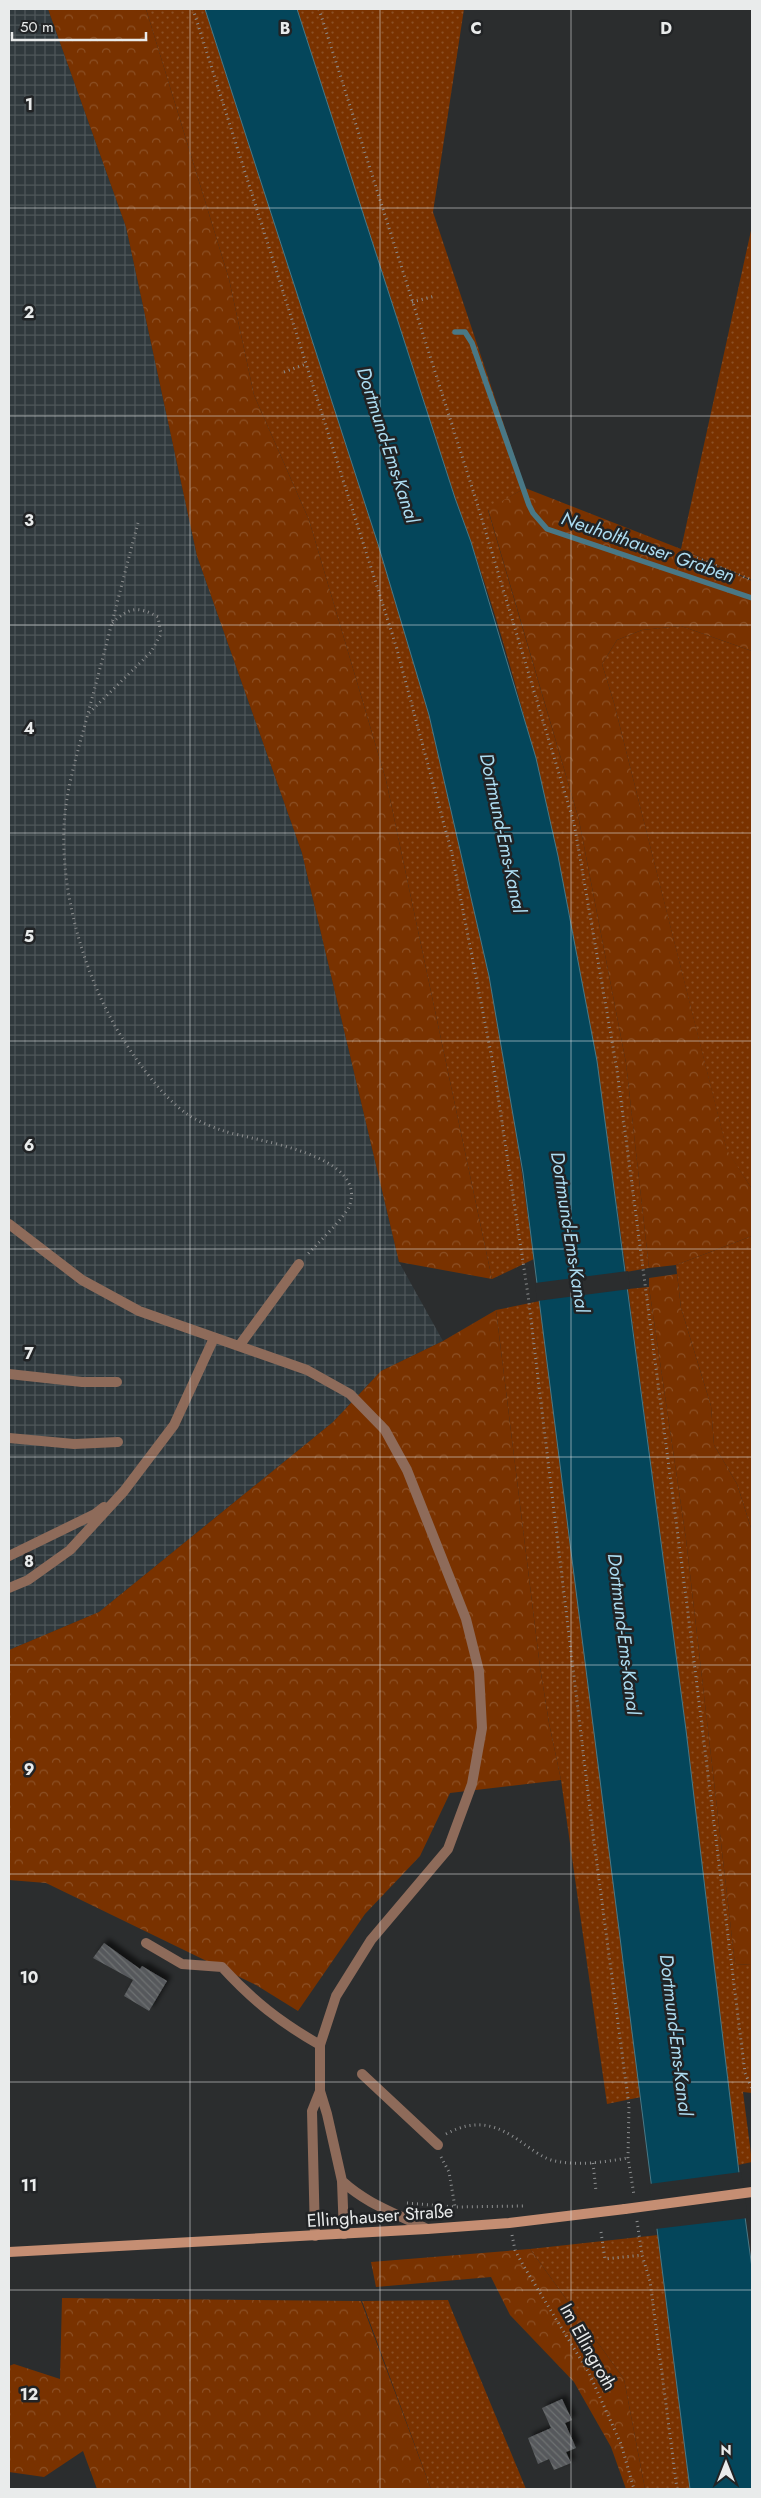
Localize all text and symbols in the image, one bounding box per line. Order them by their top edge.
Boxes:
scale bar [12,10,146,42]
text: 50 m [20,16,54,38]
text: B [280,17,290,40]
text: C [470,17,482,40]
text: D [660,17,672,40]
text: 1 [25,93,33,116]
text: 2 [24,301,34,324]
water label: Dortmund-Ems-Kanal [350,363,426,527]
water label: Neuholthauser Graben [558,505,738,589]
text: 3 [24,509,34,532]
text: 4 [23,717,35,740]
water label: Dortmund-Ems-Kanal [473,751,533,916]
text: 5 [24,925,34,948]
text: 6 [24,1134,34,1157]
water label: Dortmund-Ems-Kanal [544,1150,596,1315]
text: 7 [24,1342,34,1365]
text: 8 [24,1550,34,1573]
water label: Dortmund-Ems-Kanal [601,1552,647,1717]
text: 9 [24,1758,34,1781]
water label: Dortmund-Ems-Kanal [653,1953,699,2118]
text: 10 [20,1966,38,1989]
text: 11 [21,2174,37,2197]
street label: Ellinghauser Straße [306,2198,454,2234]
street label: Im Ellingroth [553,2299,623,2395]
text: 12 [20,2383,38,2406]
north arrow [701,2438,751,2488]
text: N [720,2440,732,2460]

